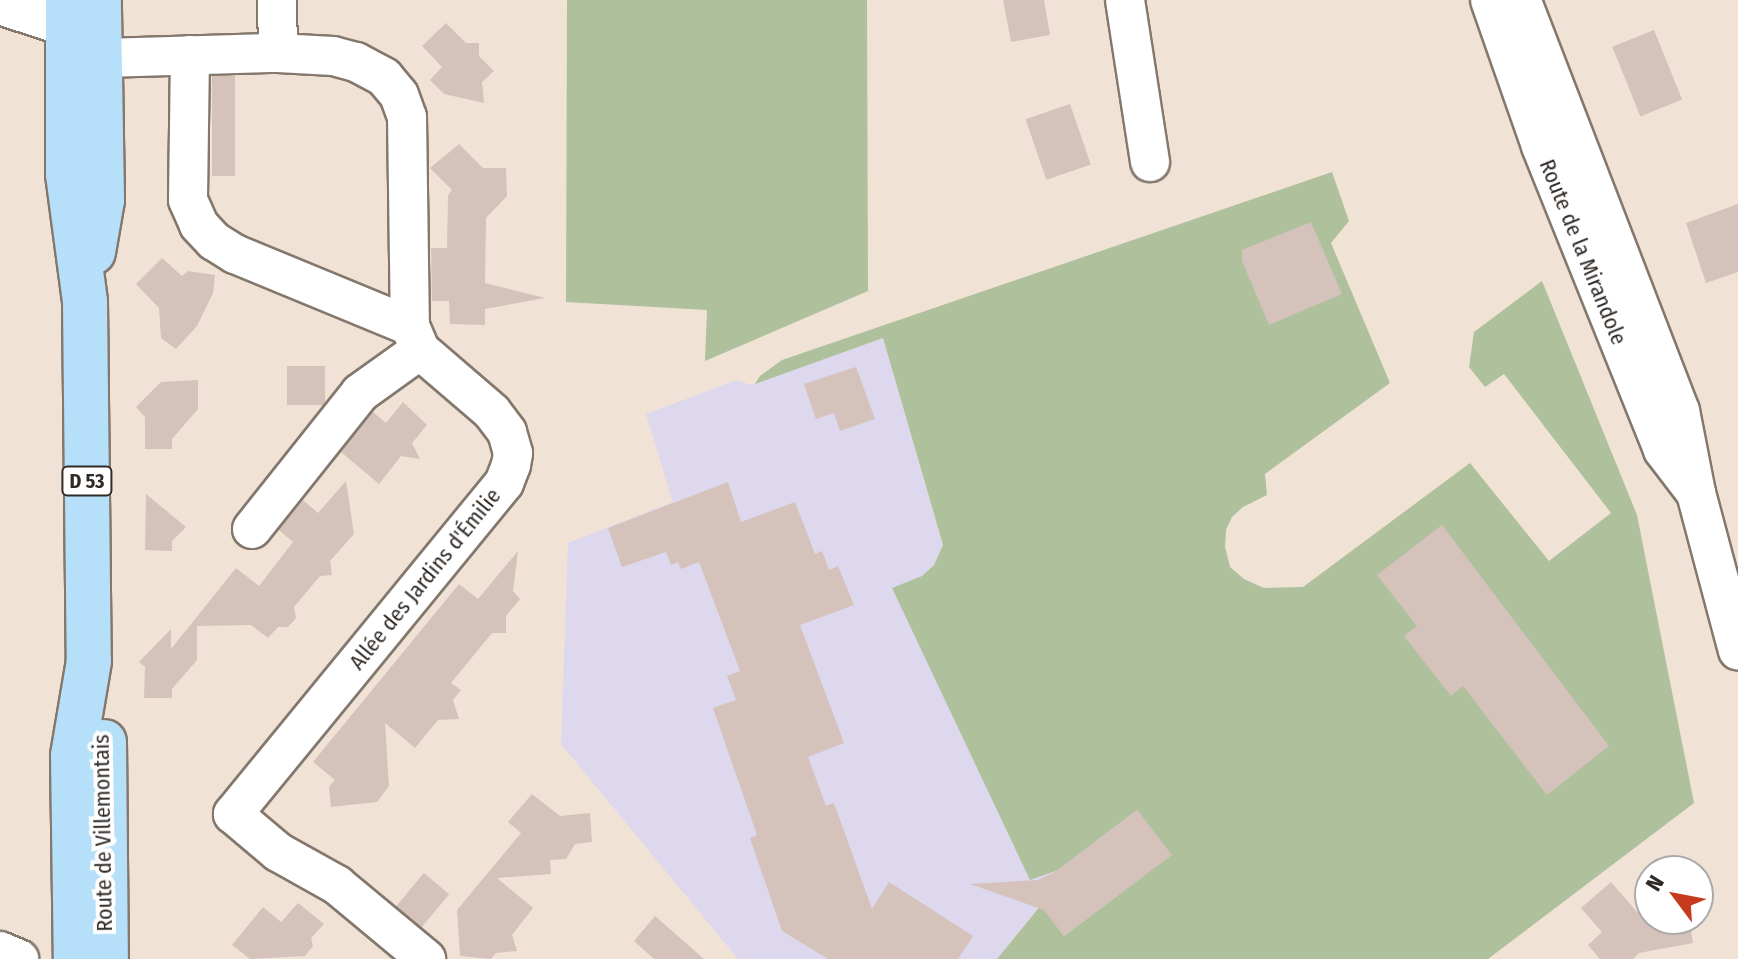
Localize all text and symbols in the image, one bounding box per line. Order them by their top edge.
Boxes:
street label: Route de la Mirandole [1534,155,1632,349]
road number: D 53 [61,465,113,497]
street label: Allée des Jardins d'Émilie [344,483,506,675]
street label: Route de Villemontais [88,734,118,932]
north arrow [1634,855,1714,935]
text: N [1640,870,1670,896]

